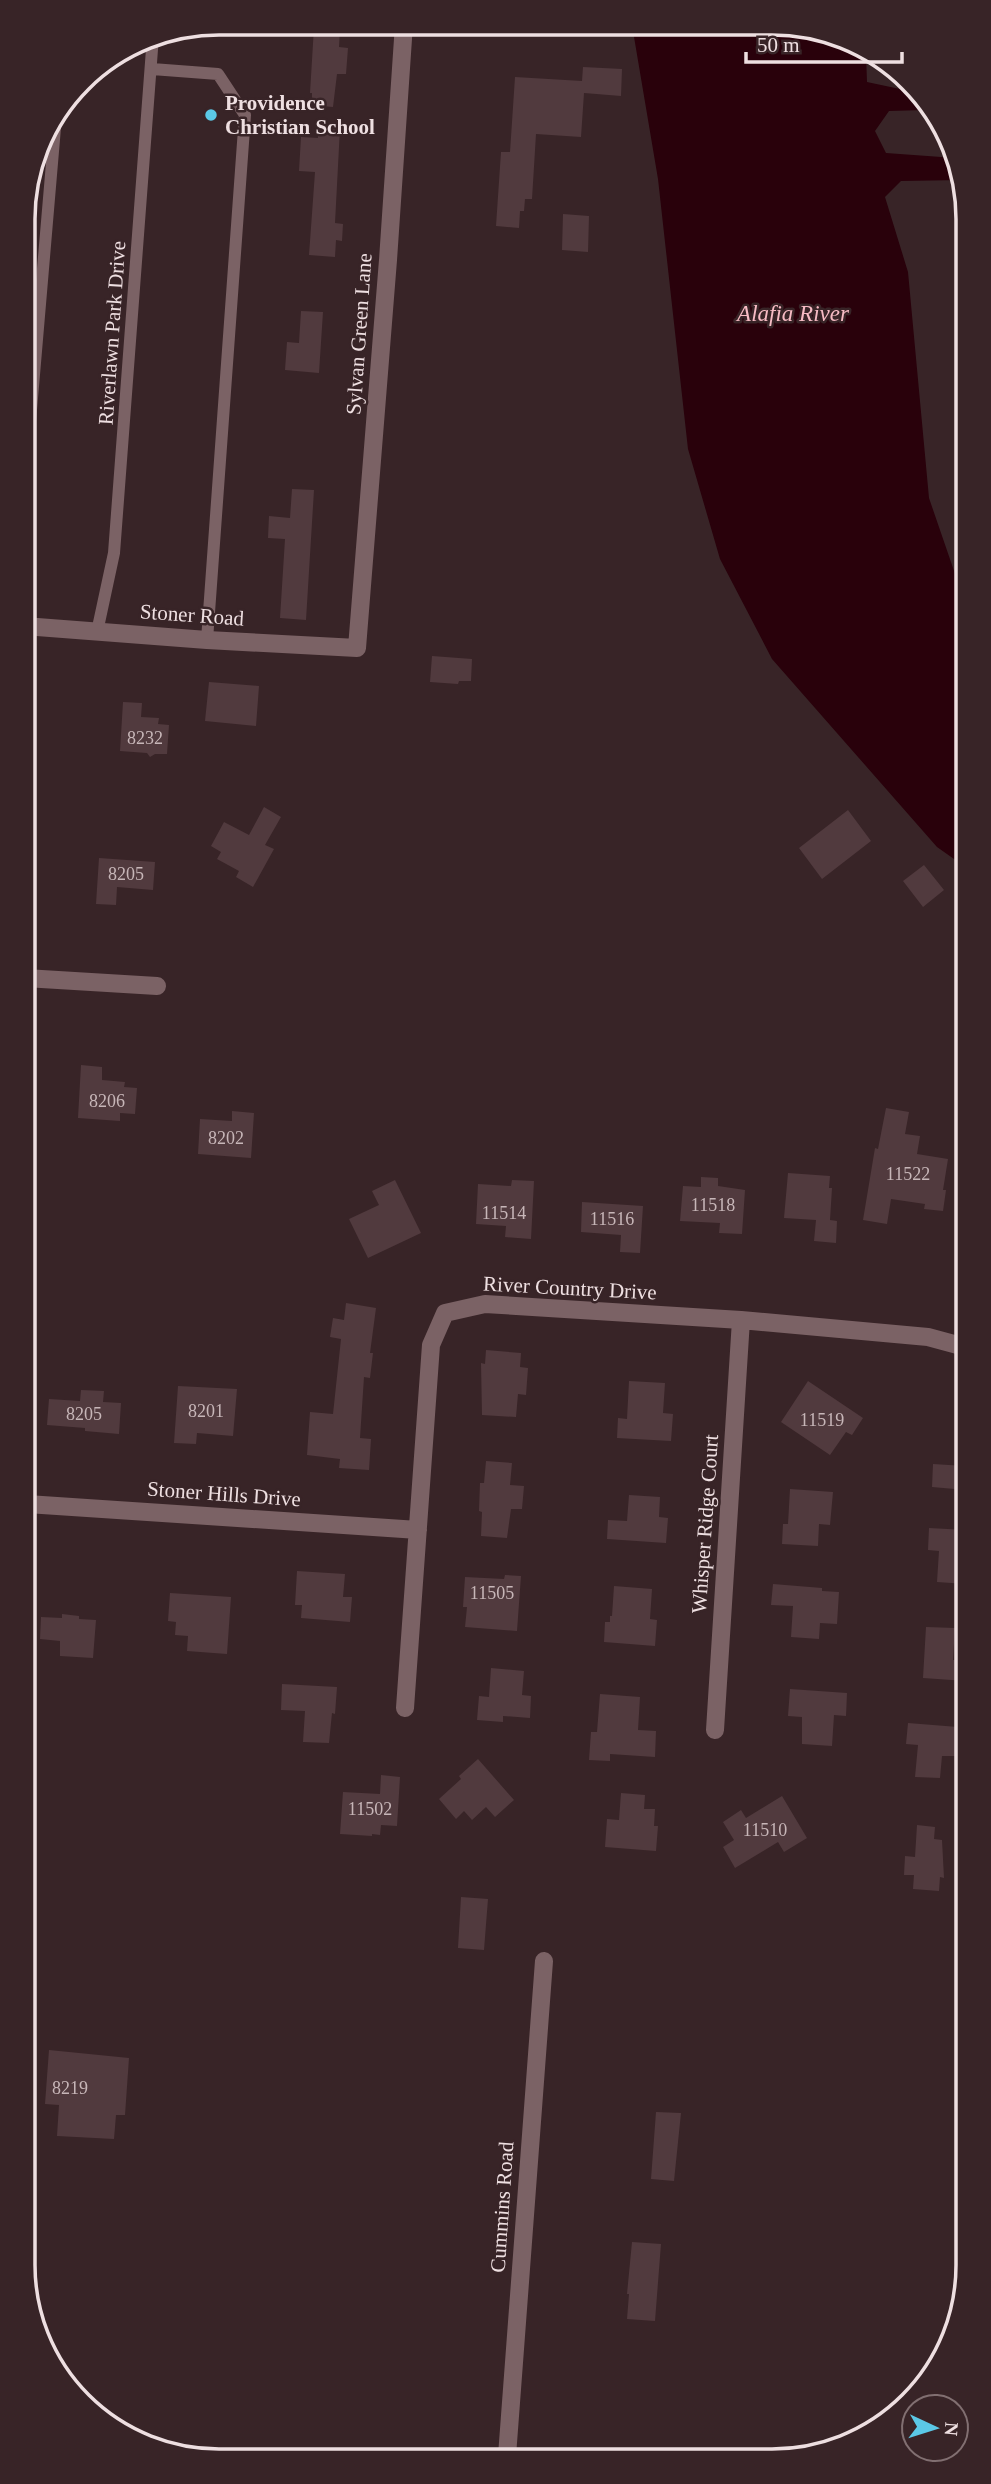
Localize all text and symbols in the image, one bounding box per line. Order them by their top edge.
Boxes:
scale bar [746,21,902,65]
text: 50 m [757,33,800,57]
place label: Providence Christian School [225,91,375,139]
marker: Providence Christian School [203,107,219,123]
street label: Riverlawn Park Drive [94,240,130,426]
street label: Sylvan Green Lane [341,252,377,416]
water label: Alafia River [735,301,850,326]
street label: Stoner Road [139,599,245,631]
house number: 8232 [127,728,163,748]
house number: 8205 [108,864,144,884]
house number: 8206 [89,1091,125,1111]
house number: 8202 [208,1128,244,1148]
house number: 11522 [886,1164,930,1184]
house number: 11518 [691,1195,735,1215]
house number: 11514 [482,1203,526,1223]
house number: 11516 [590,1209,634,1229]
street label: River Country Drive [483,1271,657,1305]
house number: 8201 [188,1401,224,1421]
house number: 8205 [66,1404,102,1424]
house number: 11519 [800,1410,844,1430]
street label: Whisper Ridge Court [687,1433,723,1614]
street label: Stoner Hills Drive [146,1477,302,1511]
house number: 11505 [470,1583,514,1603]
house number: 11502 [348,1799,392,1819]
house number: 11510 [743,1820,787,1840]
house number: 8219 [52,2078,88,2098]
street label: Cummins Road [485,2140,519,2273]
north arrow [900,2393,970,2463]
text: N [940,2422,962,2437]

